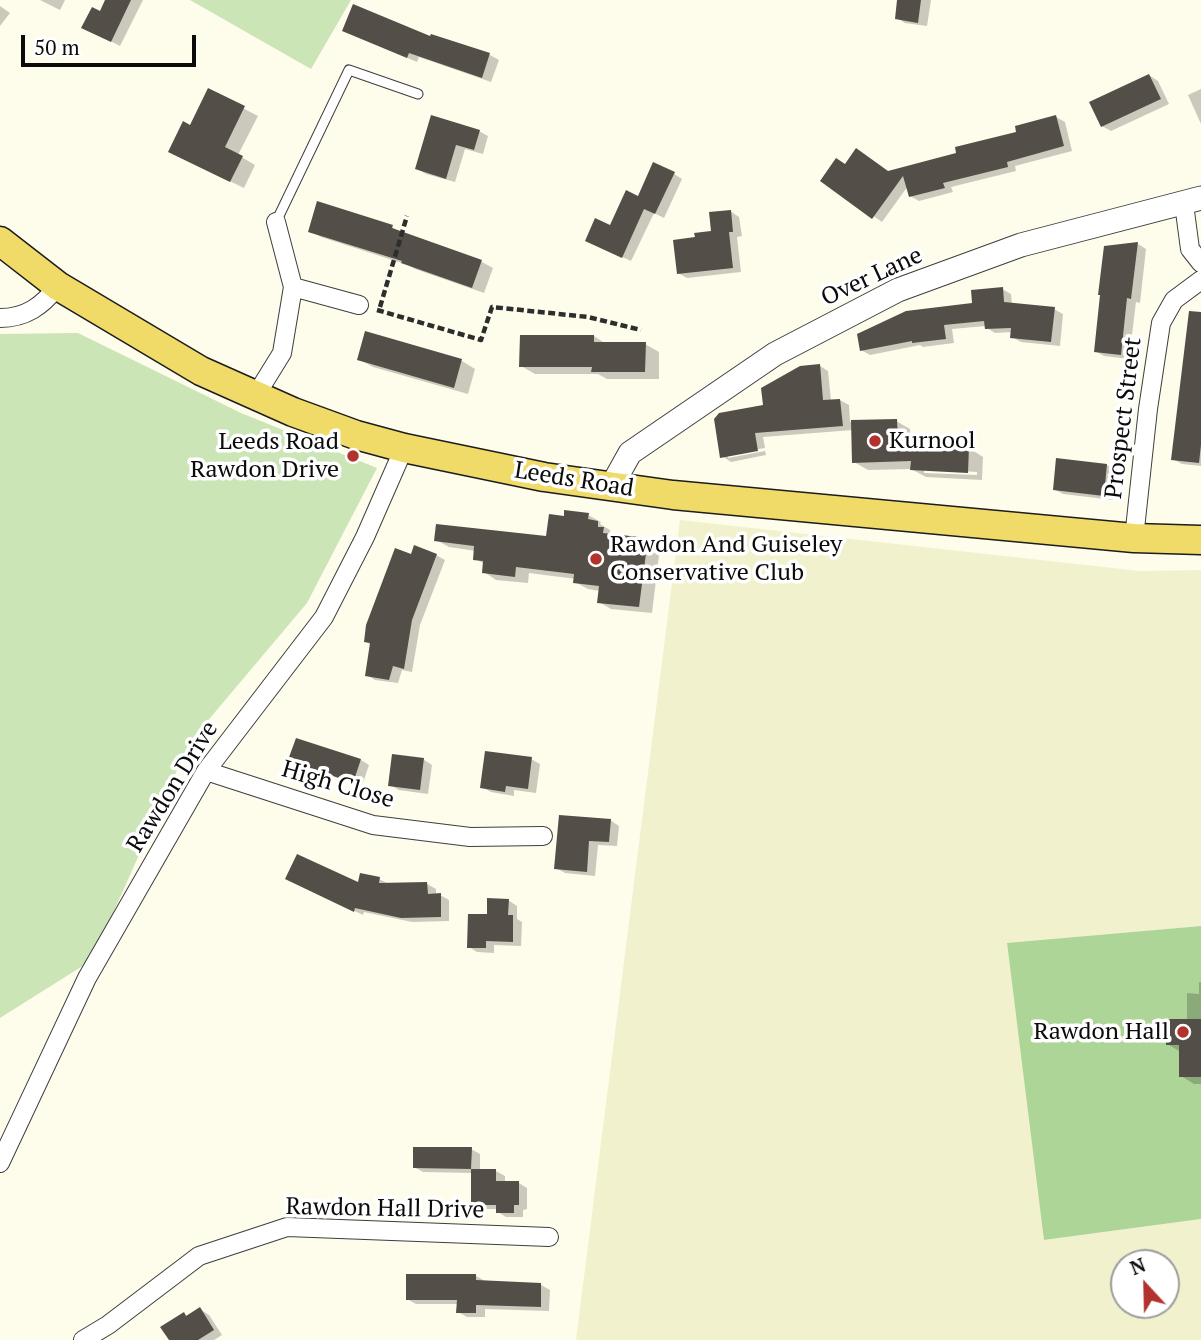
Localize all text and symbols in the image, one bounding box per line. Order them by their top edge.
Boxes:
scale bar [24,21,200,65]
text: 50 m [34,33,80,61]
street label: Over Lane [817,241,927,313]
street label: Prospect Street [1100,335,1148,501]
place label: Kurnool [889,427,976,455]
place label: Leeds Road Rawdon Drive [190,428,339,484]
marker: Kurnool [867,433,883,449]
marker: Leeds Road Rawdon Drive [345,448,361,464]
street label: Leeds Road [512,456,636,504]
place label: Rawdon And Guiseley Conservative Club [610,531,842,587]
marker: Rawdon And Guiseley Conservative Club [588,551,604,567]
street label: Rawdon Drive [121,716,225,858]
street label: High Close [278,755,398,815]
place label: Rawdon Hall [1033,1018,1169,1046]
marker: Rawdon Hall [1175,1024,1191,1040]
street label: Rawdon Hall Drive [285,1193,485,1225]
north arrow [1110,1249,1180,1319]
text: N [1126,1252,1149,1280]

